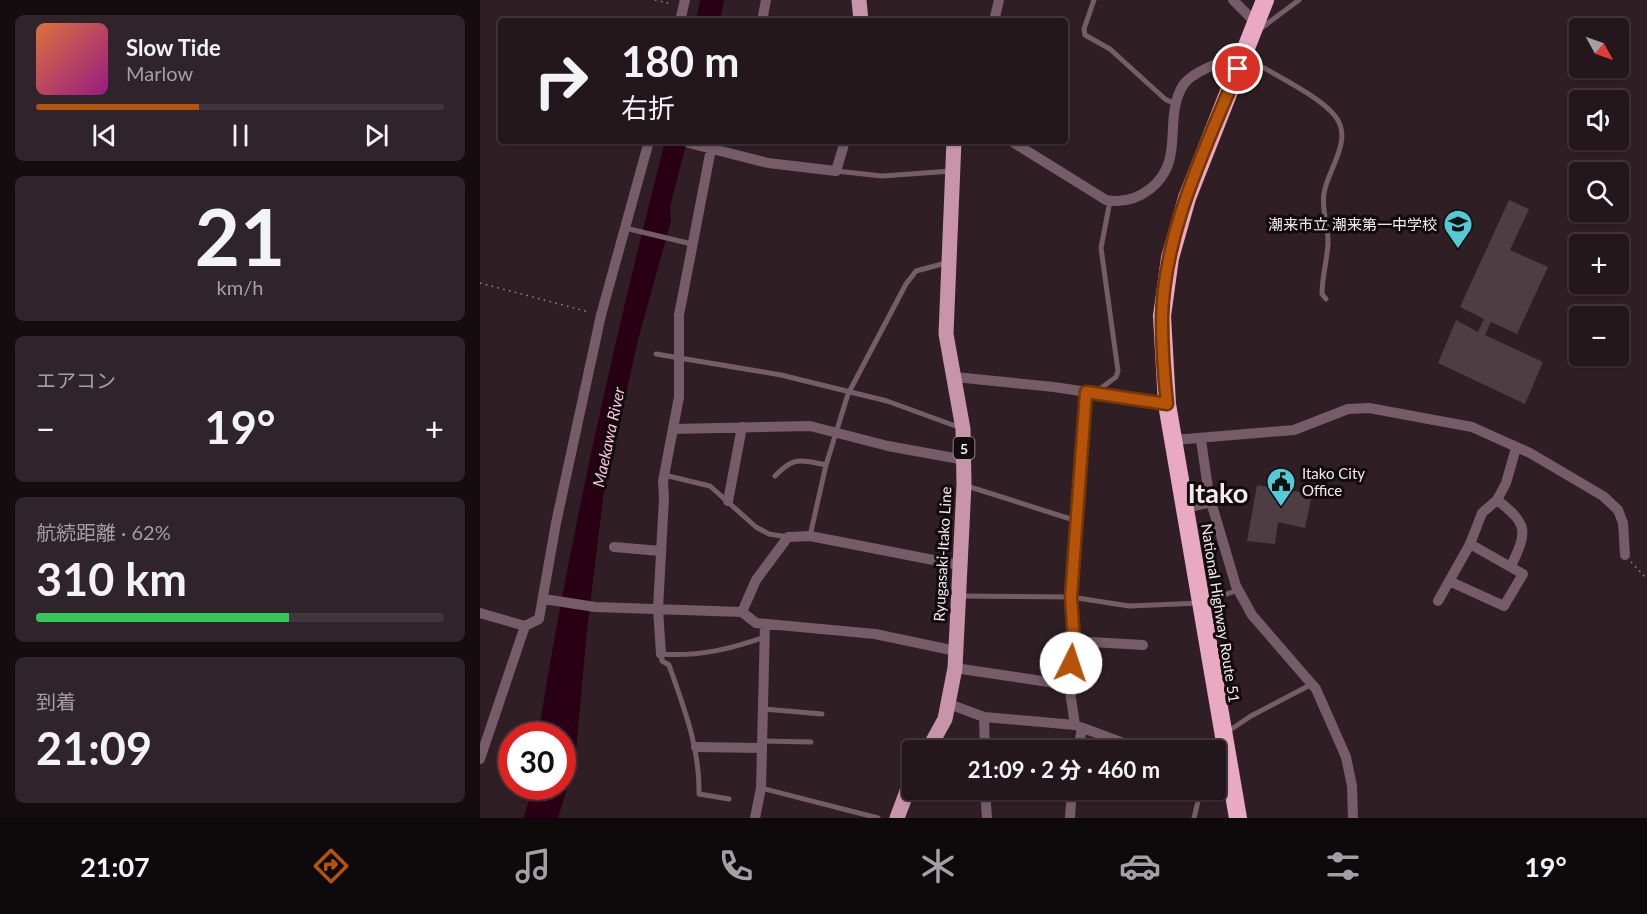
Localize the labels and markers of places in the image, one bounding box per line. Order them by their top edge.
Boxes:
pin [1212,43,1263,94]
school or university icon: 潮来市立 潮来第一中学校 [1442,208,1474,250]
place label: 潮来市立 潮来第一中学校 [1268,215,1437,233]
place label: Itako City Office [1302,464,1365,499]
public building icon: Itako City Office [1265,466,1297,508]

